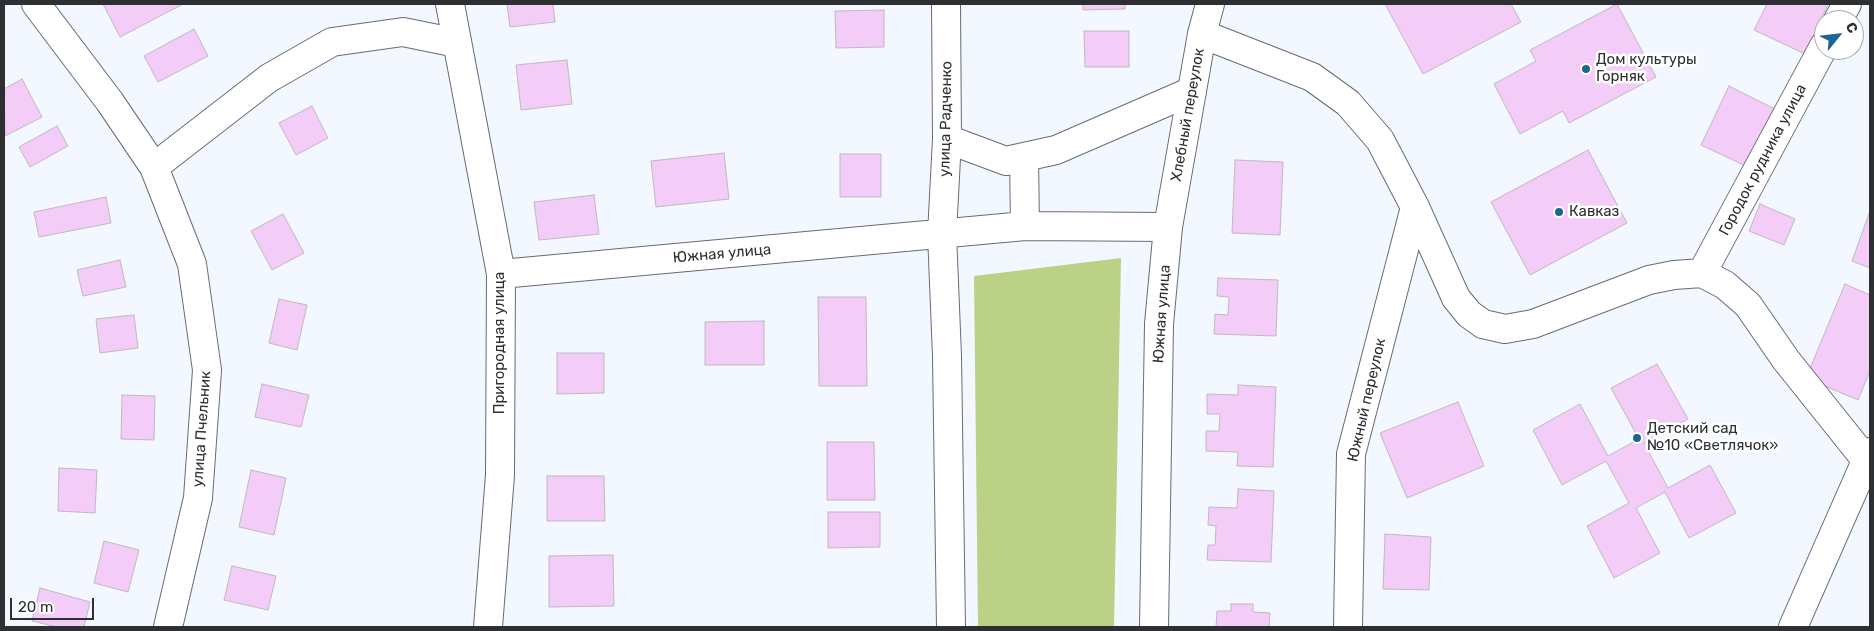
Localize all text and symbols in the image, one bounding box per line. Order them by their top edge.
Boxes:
north arrow [1814,10,1864,60]
text: С [1842,20,1861,36]
street label: Хлебный переулок [1167,47,1209,183]
place label: Дом культуры Горняк [1596,51,1697,86]
street label: улица Радченко [936,61,956,177]
marker: Дом культуры Горняк [1580,63,1592,75]
street label: Городок рудника улица [1715,81,1811,239]
place label: Кавказ [1569,203,1619,221]
marker: Кавказ [1553,206,1565,218]
street label: Южная улица [672,241,772,267]
street label: Южная улица [1150,264,1174,364]
street label: Пригородная улица [491,272,509,414]
street label: Южный переулок [1344,336,1390,464]
street label: улица Пчельник [189,370,215,488]
place label: Детский сад №10 «Светлячок» [1647,420,1778,455]
marker: Детский сад №10 «Светлячок» [1631,432,1643,444]
scale bar [12,588,96,620]
text: 20 m [18,598,53,616]

